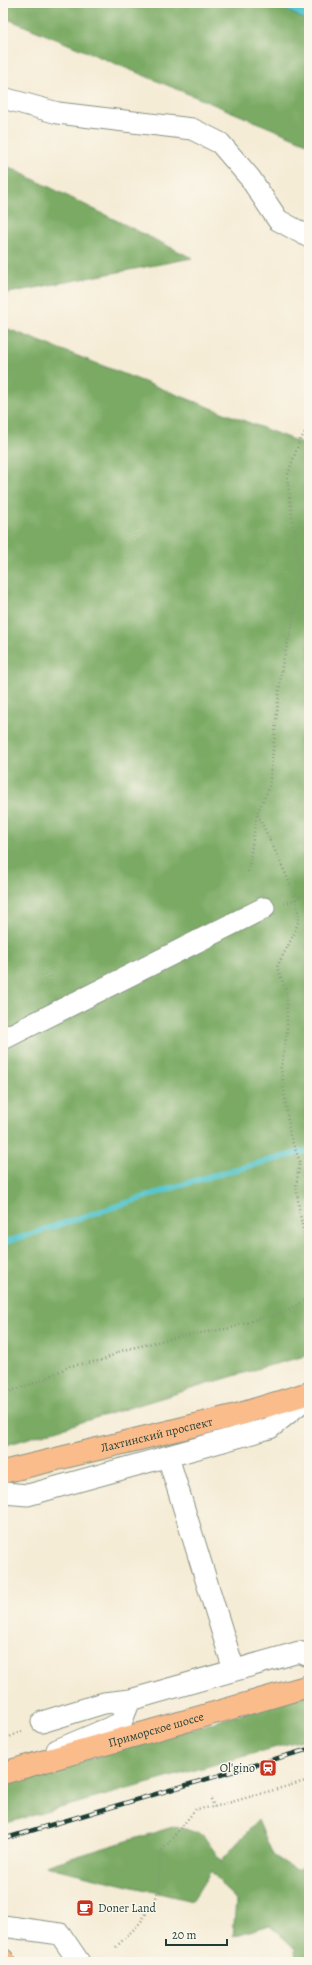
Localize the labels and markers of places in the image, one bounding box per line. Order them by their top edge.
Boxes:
station icon: Ol'gino [258,1758,278,1778]
place label: Ol'gino [220,1760,255,1776]
cafe icon: Doner Land [75,1898,95,1918]
place label: Doner Land [98,1900,157,1916]

